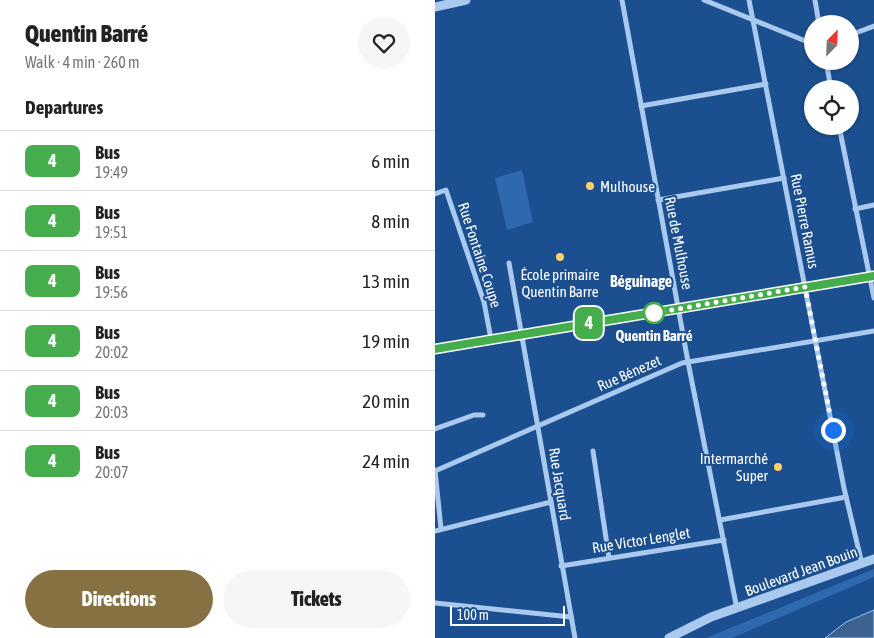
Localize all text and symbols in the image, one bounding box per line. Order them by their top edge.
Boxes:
north arrow [804,15,859,70]
map controls [804,15,859,135]
button: heart [358,17,410,69]
text: Quentin Barré [25,20,148,47]
text: Walk · 4 min · 260 m [25,53,139,71]
button: locate [804,80,859,135]
text: Departures [25,96,103,118]
text: Bus [95,141,120,163]
text: 4 [48,150,57,171]
text: 6 min [371,150,410,172]
text: 19:49 [95,163,128,181]
street label: Rue Pierre Ramus [787,172,823,270]
place label: Mulhouse [600,178,655,195]
marker: Mulhouse [584,180,596,192]
street label: Rue de Mulhouse [662,195,696,291]
street label: Rue Fontaine Coupe [455,200,505,310]
text: Bus [95,201,120,223]
text: 4 [48,210,57,231]
text: 8 min [371,210,410,232]
text: 19:51 [95,223,128,241]
marker: École primaire Quentin Barre [554,251,566,263]
text: Bus [95,261,120,283]
place label: École primaire Quentin Barre [520,266,600,300]
text: 4 [48,270,57,291]
text: 13 min [362,270,410,292]
district label: Béguinage [610,272,672,290]
text: 19:56 [95,283,128,301]
marker: Quentin Barré [643,302,665,324]
line badge: 4 [573,307,605,339]
text: 4 [585,312,593,333]
text: Bus [95,321,120,343]
place label: Quentin Barré [616,327,693,344]
text: 4 [48,330,57,351]
text: 19 min [362,330,410,352]
text: 20:02 [95,343,129,361]
street label: Rue Bénezet [594,351,664,395]
text: Bus [95,381,120,403]
text: 4 [48,390,57,411]
text: 20 min [362,390,410,412]
text: 20:03 [95,403,129,421]
your location [821,418,846,443]
text: Bus [95,441,120,463]
street label: Rue Jacquard [546,446,574,522]
text: 4 [48,450,57,471]
text: 24 min [362,450,410,472]
place label: Intermarché Super [700,450,769,484]
marker: Intermarché Super [772,461,784,473]
text: 20:07 [95,463,129,481]
street label: Rue Victor Lenglet [591,524,691,556]
street label: Boulevard Jean Bouin [742,543,860,599]
button: Directions [25,570,213,628]
button: Tickets [223,570,410,628]
scale bar [450,603,565,626]
text: 100 m [457,607,489,623]

